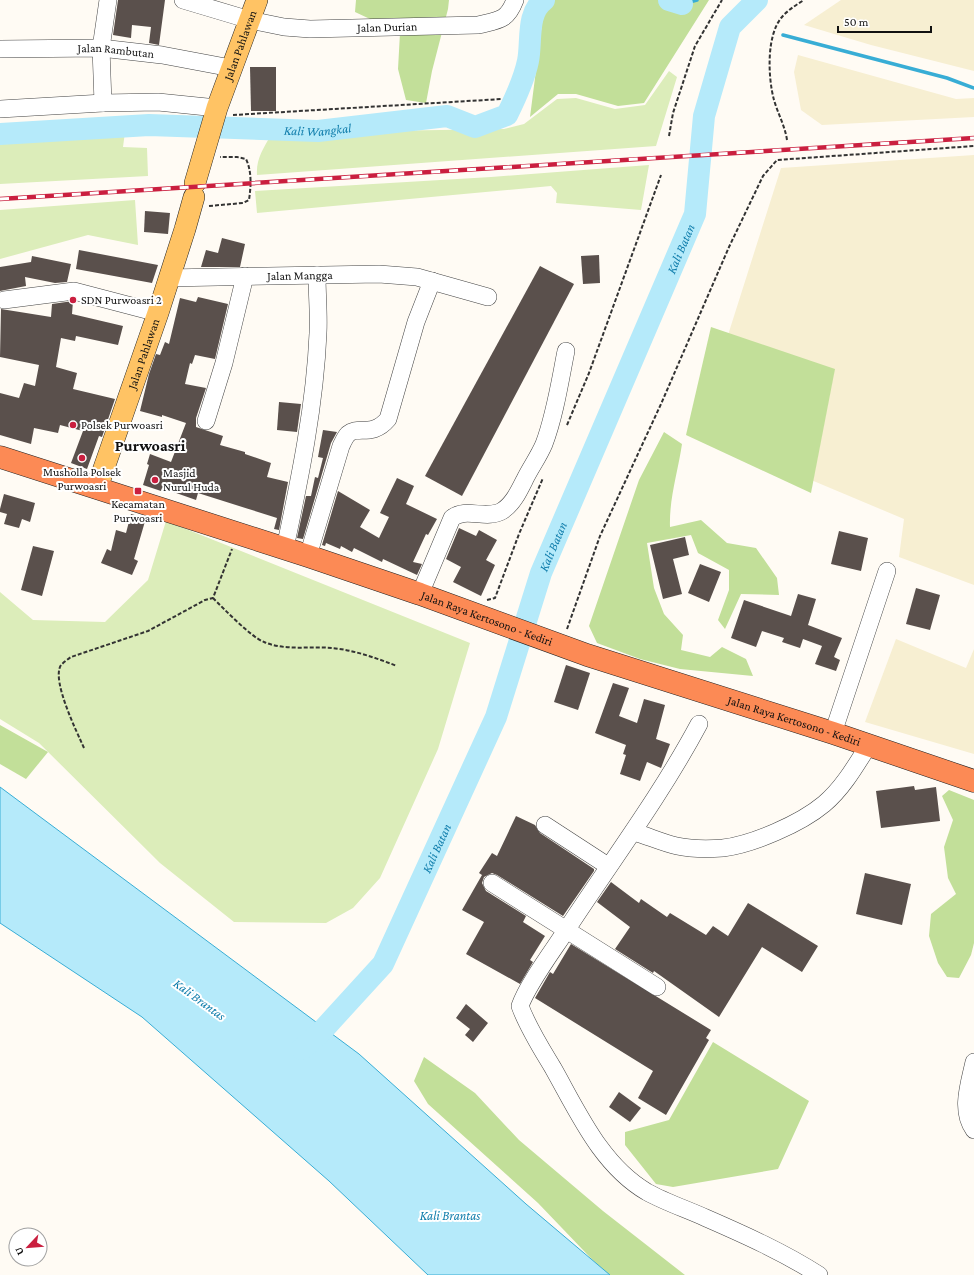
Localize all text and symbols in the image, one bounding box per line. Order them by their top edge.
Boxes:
street label: Jalan Pahlawan [220,8,260,83]
scale bar [838,8,931,34]
text: 50 m [844,15,869,29]
street label: Jalan Durian [356,19,418,35]
street label: Jalan Rambutan [77,41,155,61]
water label: Kali Wangkal [284,120,353,139]
water label: Kali Batan [663,221,698,276]
street label: Jalan Mangga [266,268,333,283]
place label: SDN Purwoasri 2 [81,293,162,307]
marker: SDN Purwoasri 2 [68,295,78,305]
street label: Jalan Pahlawan [125,316,163,392]
place label: Polsek Purwoasri [81,418,163,432]
marker: Polsek Purwoasri [68,420,78,430]
district label: Purwoasri [115,437,186,454]
marker: Musholla Polsek Purwoasri [77,453,87,463]
place label: Musholla Polsek Purwoasri [43,465,121,493]
place label: Masjid Nurul Huda [163,466,220,494]
marker: Masjid Nurul Huda [150,475,160,485]
marker: Kecamatan Purwoasri [133,486,143,496]
place label: Kecamatan Purwoasri [111,497,165,525]
water label: Kali Batan [536,519,570,574]
street label: Jalan Raya Kertosono - Kediri [418,588,555,649]
street label: Jalan Raya Kertosono - Kediri [725,693,863,749]
water label: Kali Batan [419,821,454,875]
water label: Kali Brantas [171,976,229,1023]
water label: Kali Brantas [420,1208,480,1223]
north arrow [8,1227,48,1267]
text: U [12,1245,26,1257]

